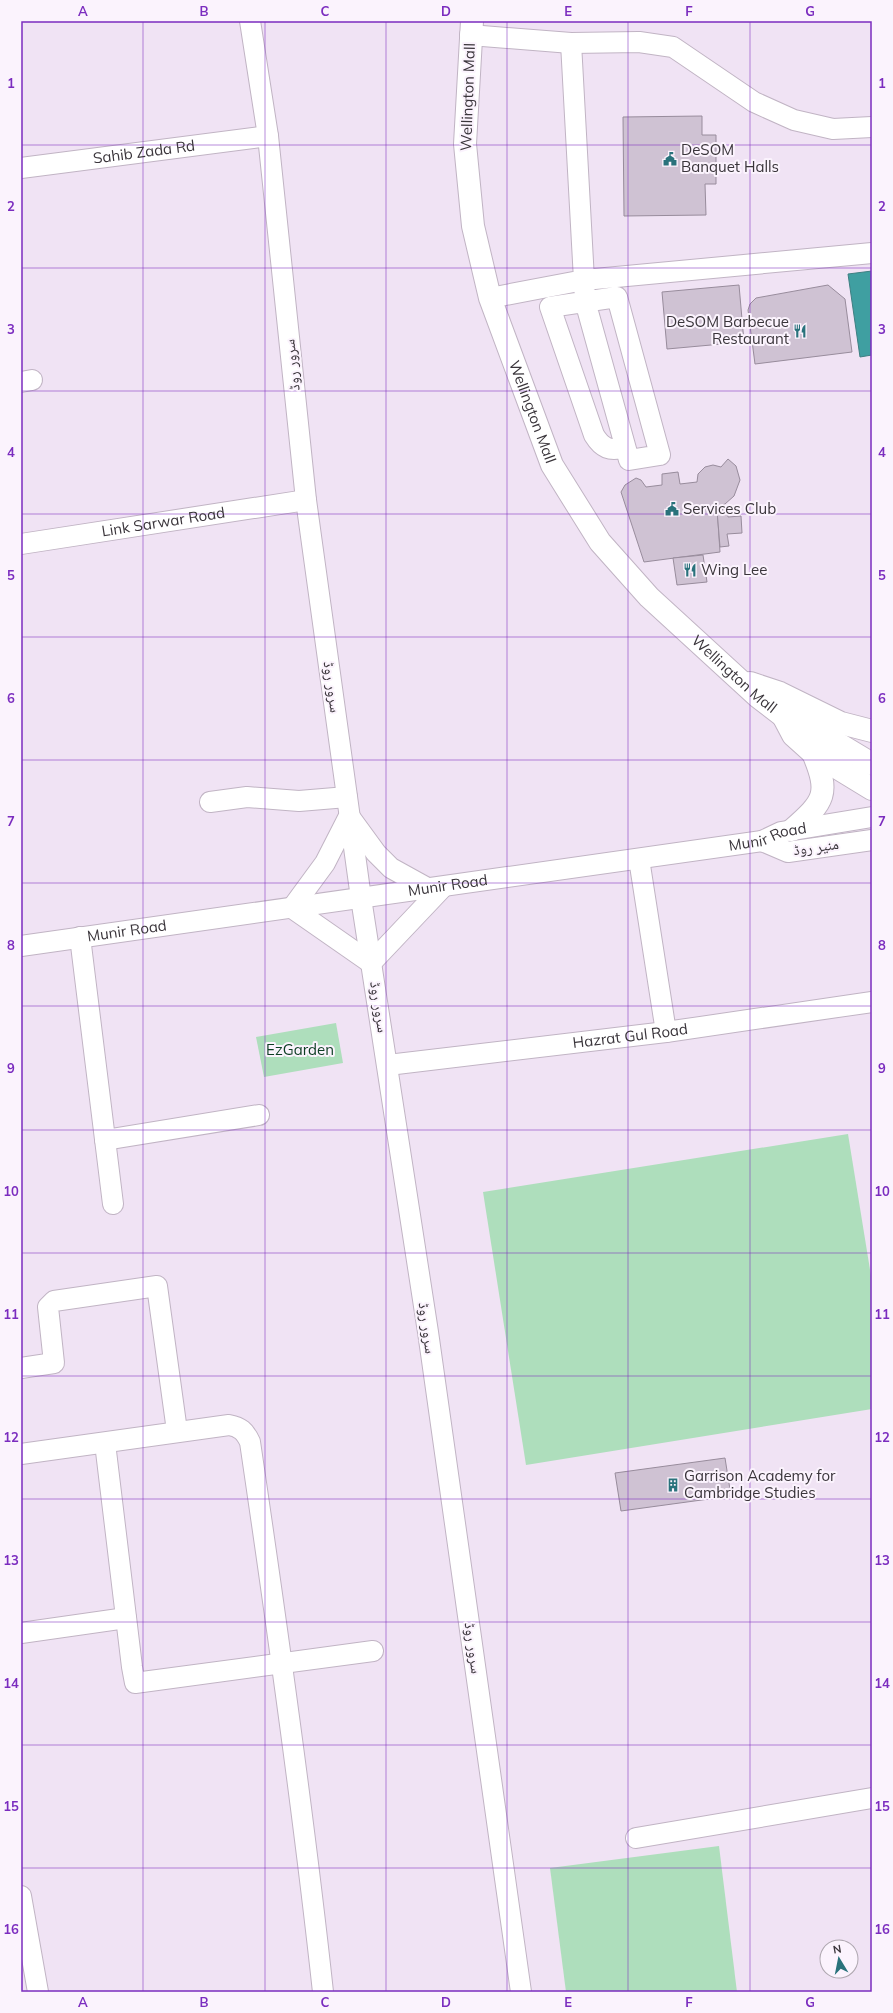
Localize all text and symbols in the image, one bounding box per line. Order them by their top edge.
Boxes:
text: A [78,3,88,19]
text: B [200,3,209,19]
text: C [321,3,330,19]
text: D [441,3,451,19]
text: E [564,3,572,19]
text: F [685,3,693,19]
text: G [805,3,815,19]
street label: Wellington Mall [456,43,479,151]
text: 1 [7,75,15,91]
text: 1 [878,75,886,91]
street label: Sahib Zada Rd [92,136,196,168]
place label: DeSOM Banquet Halls [681,140,779,176]
public building icon: DeSOM Banquet Halls [662,151,678,167]
text: 2 [7,198,15,214]
text: 2 [878,198,886,214]
place label: DeSOM Barbecue Restaurant [666,312,789,348]
text: 3 [7,321,15,337]
text: 3 [878,321,886,337]
restaurant icon: DeSOM Barbecue Restaurant [792,323,808,339]
street label: سرور روڈ [279,338,304,392]
street label: Wellington Mall [505,358,560,466]
text: 4 [7,444,15,460]
text: 4 [878,444,886,460]
place label: Services Club [683,499,776,518]
public building icon: Services Club [664,501,680,517]
street label: Link Sarwar Road [100,503,226,540]
place label: Wing Lee [701,560,767,579]
restaurant icon: Wing Lee [682,562,698,578]
text: 5 [7,567,15,583]
text: 5 [878,567,886,583]
street label: Wellington Mall [688,631,781,717]
street label: سرور روڈ [319,660,346,714]
text: 6 [7,690,15,706]
text: 6 [878,690,886,706]
text: 7 [7,813,15,829]
text: 7 [878,813,886,829]
street label: Munir Road [727,818,808,855]
street label: منیر روڈ [792,834,840,859]
street label: Munir Road [407,870,489,900]
street label: Munir Road [86,915,168,946]
text: 8 [7,937,15,953]
text: 8 [878,937,886,953]
street label: سرور روڈ [366,980,393,1034]
street label: Hazrat Gul Road [572,1019,689,1052]
park label: EzGarden [266,1040,334,1059]
text: 9 [7,1060,15,1076]
text: 9 [878,1060,886,1076]
text: 10 [3,1183,19,1199]
text: 10 [874,1183,890,1199]
street label: سرور روڈ [414,1301,441,1355]
text: 11 [3,1306,19,1322]
text: 11 [874,1306,890,1322]
text: 12 [3,1429,19,1445]
text: 12 [874,1429,890,1445]
place label: Garrison Academy for Cambridge Studies [684,1466,836,1502]
building icon: Garrison Academy for Cambridge Studies [665,1477,681,1493]
text: 13 [3,1552,19,1568]
text: 13 [874,1552,890,1568]
street label: سرور روڈ [460,1621,487,1675]
text: 14 [3,1675,19,1691]
text: 14 [874,1675,890,1691]
text: 15 [3,1798,19,1814]
text: 15 [874,1798,890,1814]
text: 16 [3,1921,19,1937]
text: 16 [874,1921,890,1937]
north arrow [819,1939,859,1979]
text: N [832,1942,843,1957]
text: A [78,1994,88,2010]
text: B [200,1994,209,2010]
text: C [321,1994,330,2010]
text: D [441,1994,451,2010]
text: E [564,1994,572,2010]
text: F [685,1994,693,2010]
text: G [805,1994,815,2010]

